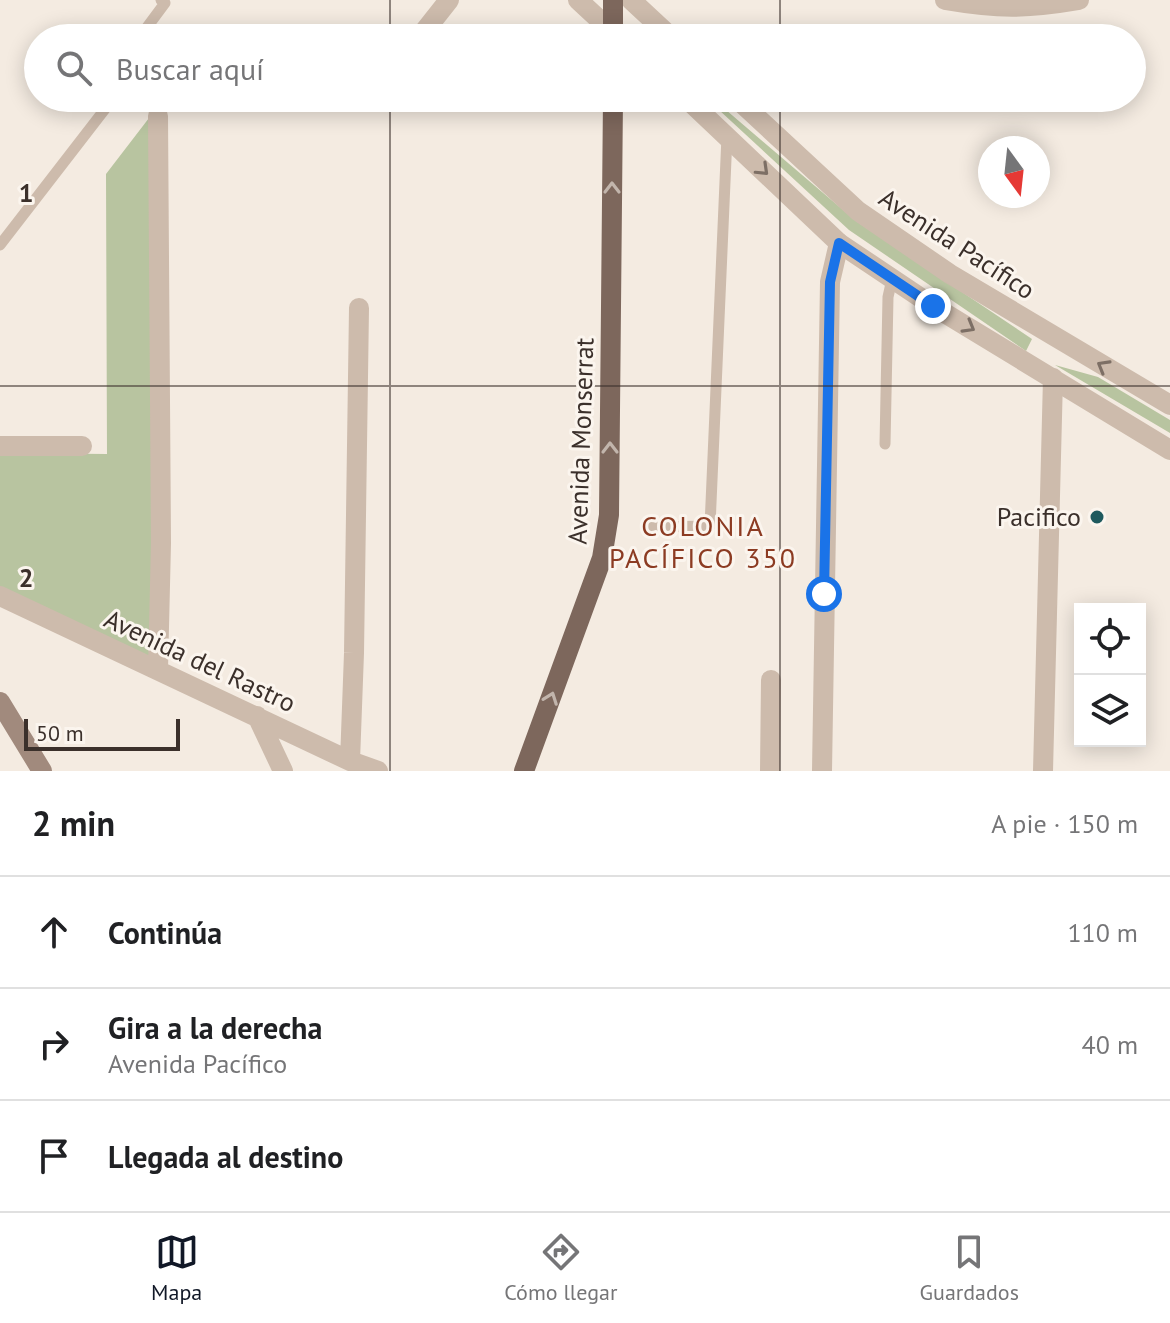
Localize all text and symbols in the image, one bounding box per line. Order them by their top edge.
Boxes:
search box [24,24,1146,112]
icon: search [52,46,96,90]
text: Buscar aquí [116,49,264,88]
north arrow [978,136,1050,208]
one-way arrow [754,161,768,175]
text: 1 [19,176,33,209]
one-way arrow [603,181,621,194]
street label: Avenida Pacífico [873,181,1041,306]
route end [915,288,951,324]
one-way arrow [960,318,975,333]
street label: Avenida Monserrat [560,337,601,545]
one-way arrow [1097,360,1111,376]
one-way arrow [601,441,619,454]
place label: Pacifico [997,500,1081,533]
district label: COLONIA PACÍFICO 350 [609,507,797,576]
marker: Pacifico [1088,508,1106,526]
text: 2 [19,561,33,594]
route start [806,576,842,612]
street label: Avenida del Rastro [99,602,301,719]
map controls [1074,603,1146,747]
button: locate [1074,603,1146,675]
button: layers [1074,675,1146,747]
one-way arrow [541,692,558,706]
scale bar [24,715,180,751]
text: 50 m [36,719,84,747]
text: 2 min [32,801,115,845]
text: A pie · 150 m [991,807,1138,840]
icon: ahead [32,910,76,954]
text: Continúa [108,913,222,952]
text: 110 m [1067,916,1138,949]
text: Gira a la derecha [108,1008,322,1047]
icon: right [32,1022,76,1066]
text: 40 m [1082,1028,1138,1061]
text: Avenida Pacífico [108,1047,287,1080]
icon: arrive [32,1134,76,1178]
text: Llegada al destino [108,1137,343,1176]
tab: Mapa [151,1230,202,1306]
tab: Cómo llegar [504,1230,617,1306]
tab: Guardados [920,1230,1019,1306]

